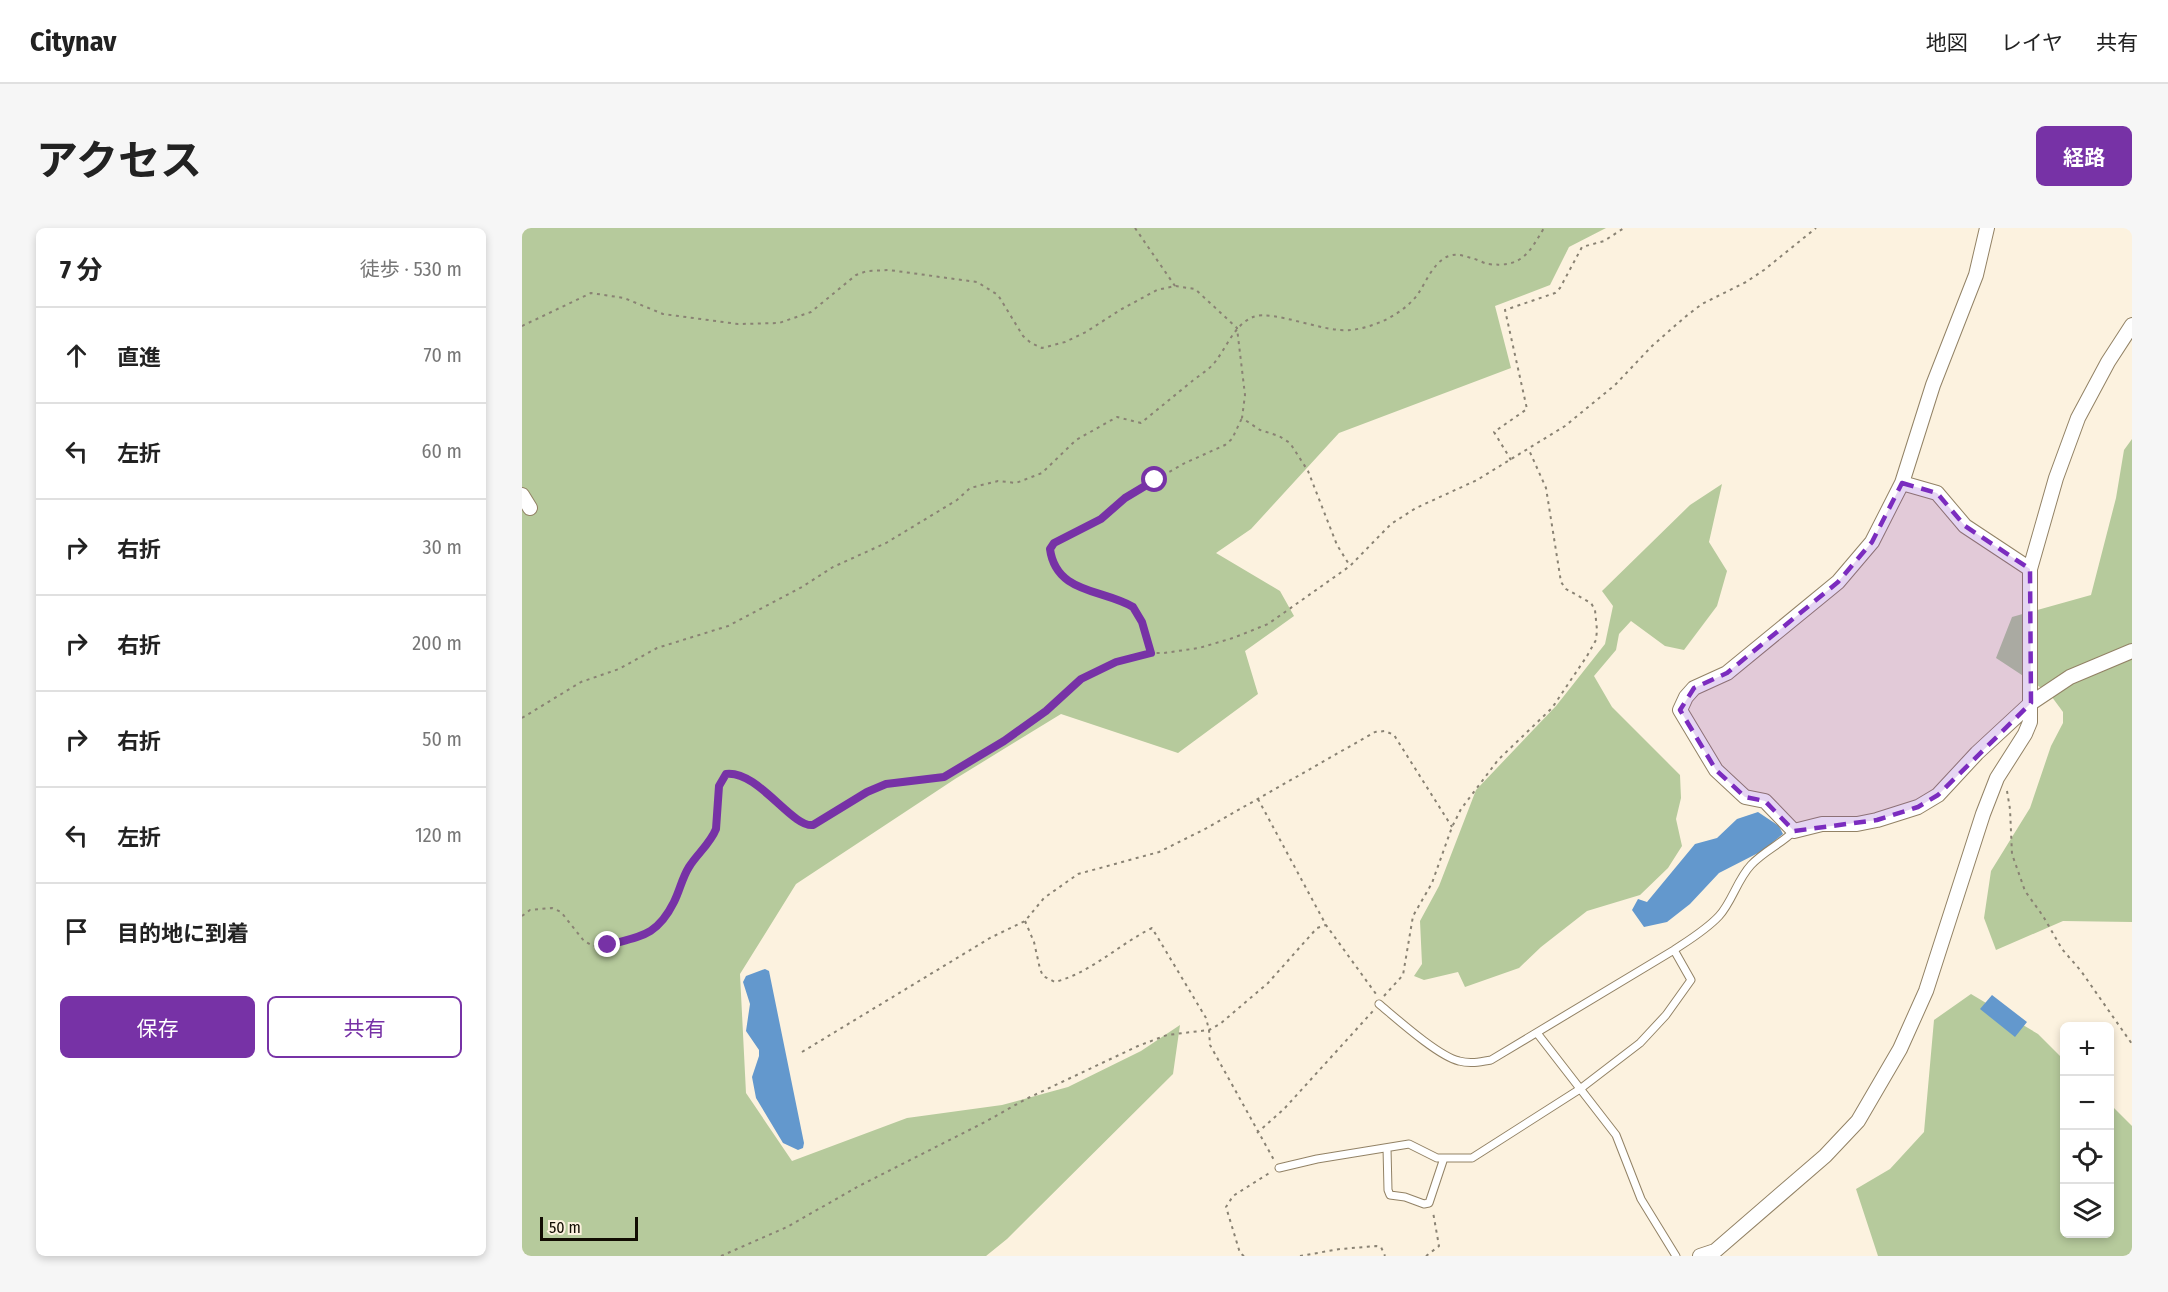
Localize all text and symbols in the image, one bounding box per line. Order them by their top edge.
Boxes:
text: Citynav [30,25,116,58]
text: 地図 [1926,30,1968,56]
text: レイヤ [2001,30,2063,56]
text: 共有 [2096,30,2138,56]
button: 経路 [2036,126,2132,186]
text: アクセス [36,136,202,186]
text: 7 分 [60,255,102,286]
text: 徒歩 · 530 m [360,257,462,281]
icon: ahead [60,339,93,372]
text: 70 m [424,343,462,367]
text: 直進 [117,344,161,371]
icon: left [60,435,93,468]
text: 60 m [422,439,462,463]
text: 左折 [117,440,161,467]
route start [1141,466,1167,492]
icon: right [60,531,93,564]
text: 30 m [422,535,462,559]
text: 右折 [117,536,161,563]
icon: right [60,627,93,660]
text: 200 m [412,631,462,655]
text: 右折 [117,632,161,659]
icon: right [60,723,93,756]
text: 50 m [422,727,462,751]
text: 右折 [117,728,161,755]
icon: left [60,819,93,852]
text: 120 m [415,823,462,847]
text: 左折 [117,824,161,851]
icon: arrive [60,915,93,948]
text: 目的地に到着 [117,920,249,947]
route end [594,931,620,957]
button: 保存 [60,996,255,1058]
button: 共有 [267,996,462,1058]
map controls [2060,1022,2114,1238]
button: + [2060,1022,2114,1076]
button: − [2060,1076,2114,1130]
button: locate [2060,1130,2114,1184]
button: layers [2060,1184,2114,1238]
scale bar [540,1214,638,1242]
text: 50 m [549,1218,581,1237]

